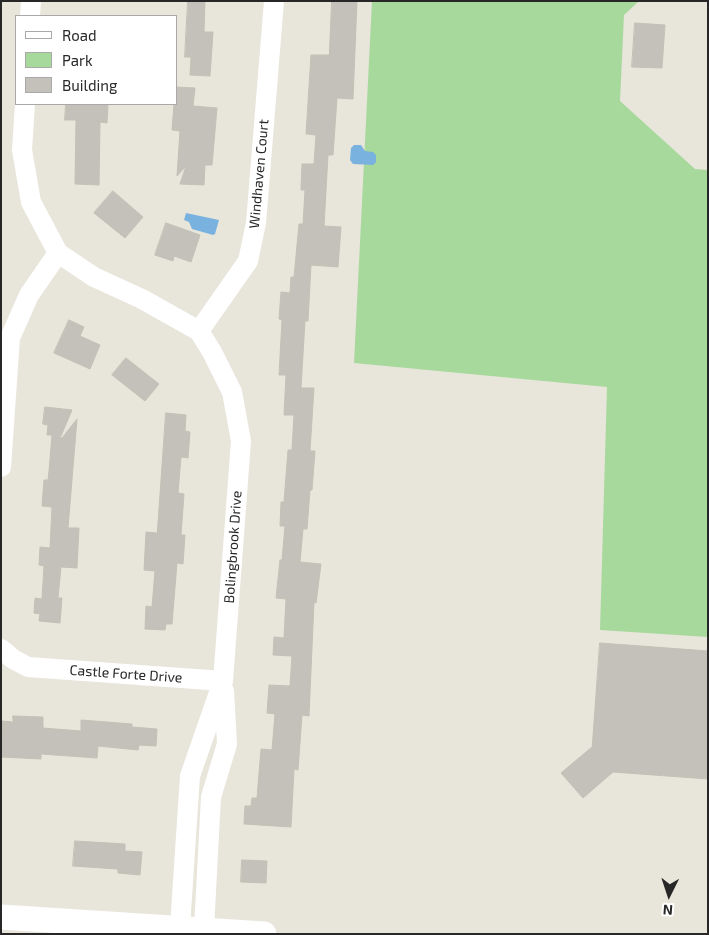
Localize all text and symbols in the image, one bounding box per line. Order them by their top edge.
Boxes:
legend [15,15,178,105]
text: Road [62,26,97,44]
text: Park [62,51,93,69]
text: Building [62,76,117,94]
street label: Windhaven Court [246,119,272,229]
street label: Bolingbrook Drive [221,490,245,604]
street label: Castle Forte Drive [69,662,183,686]
north arrow [644,870,694,920]
text: N [662,902,674,919]

